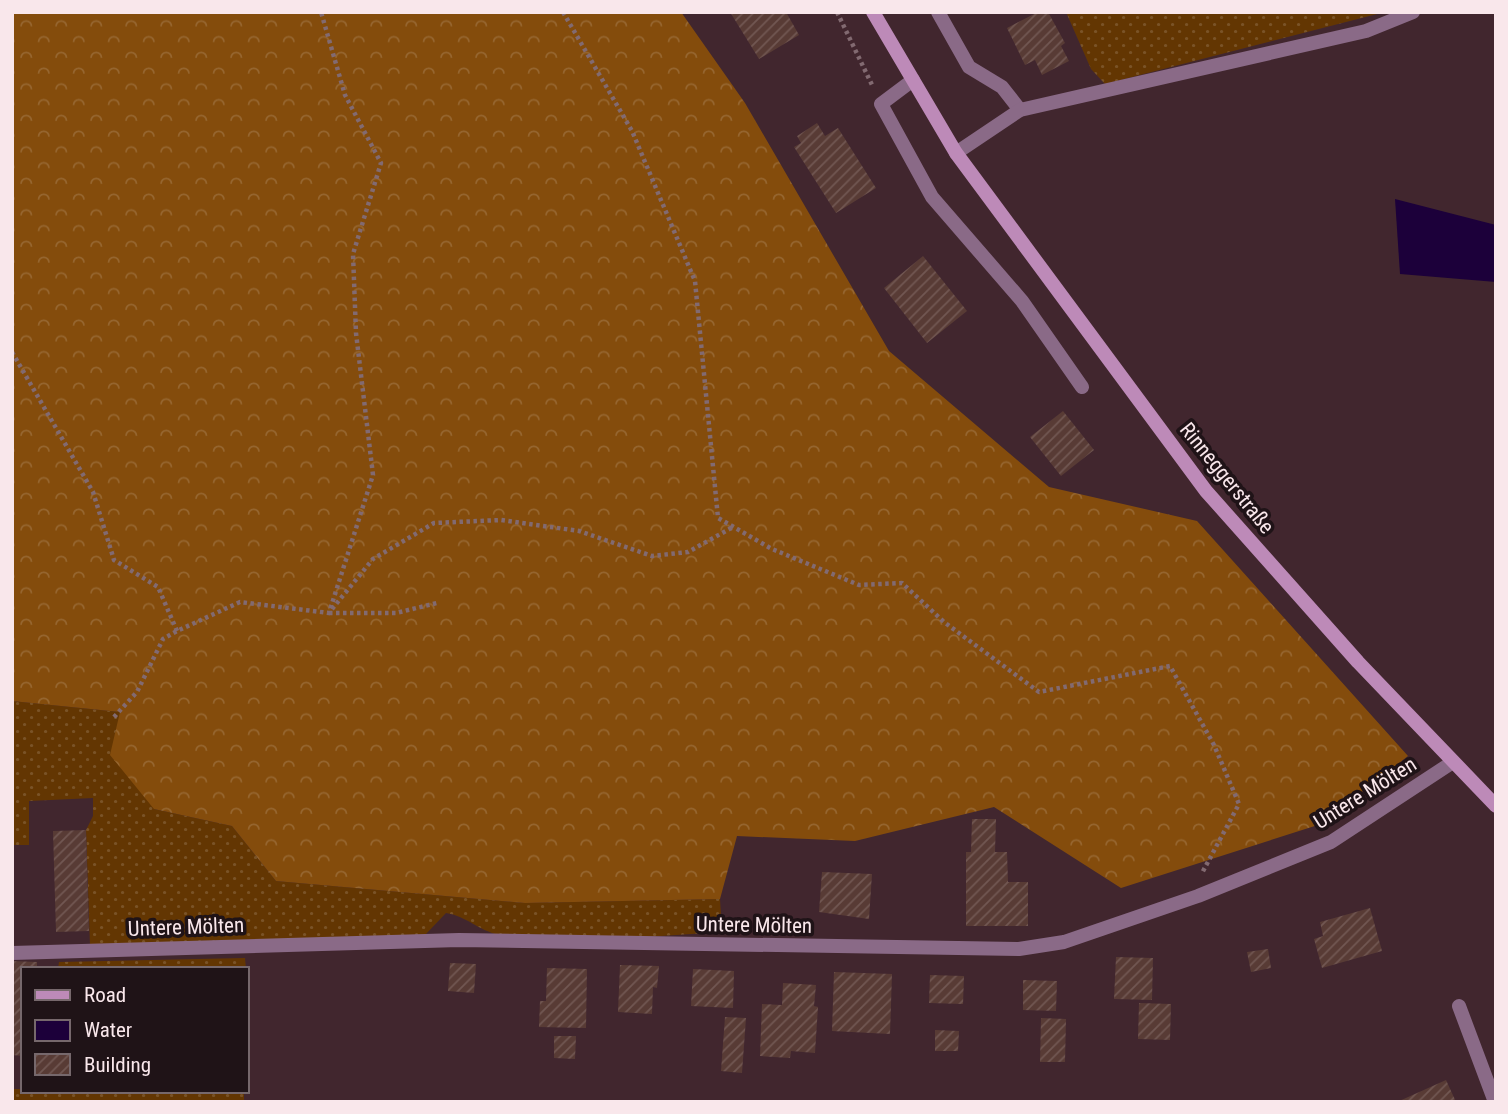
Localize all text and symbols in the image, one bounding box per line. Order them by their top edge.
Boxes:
street label: Rinneggerstraße [1175,418,1279,538]
street label: Untere Mölten [1309,752,1421,834]
street label: Untere Mölten [696,912,812,938]
street label: Untere Mölten [127,913,245,941]
legend [21,967,248,1093]
text: Road [84,983,126,1007]
text: Water [84,1018,132,1042]
text: Building [84,1053,151,1077]

